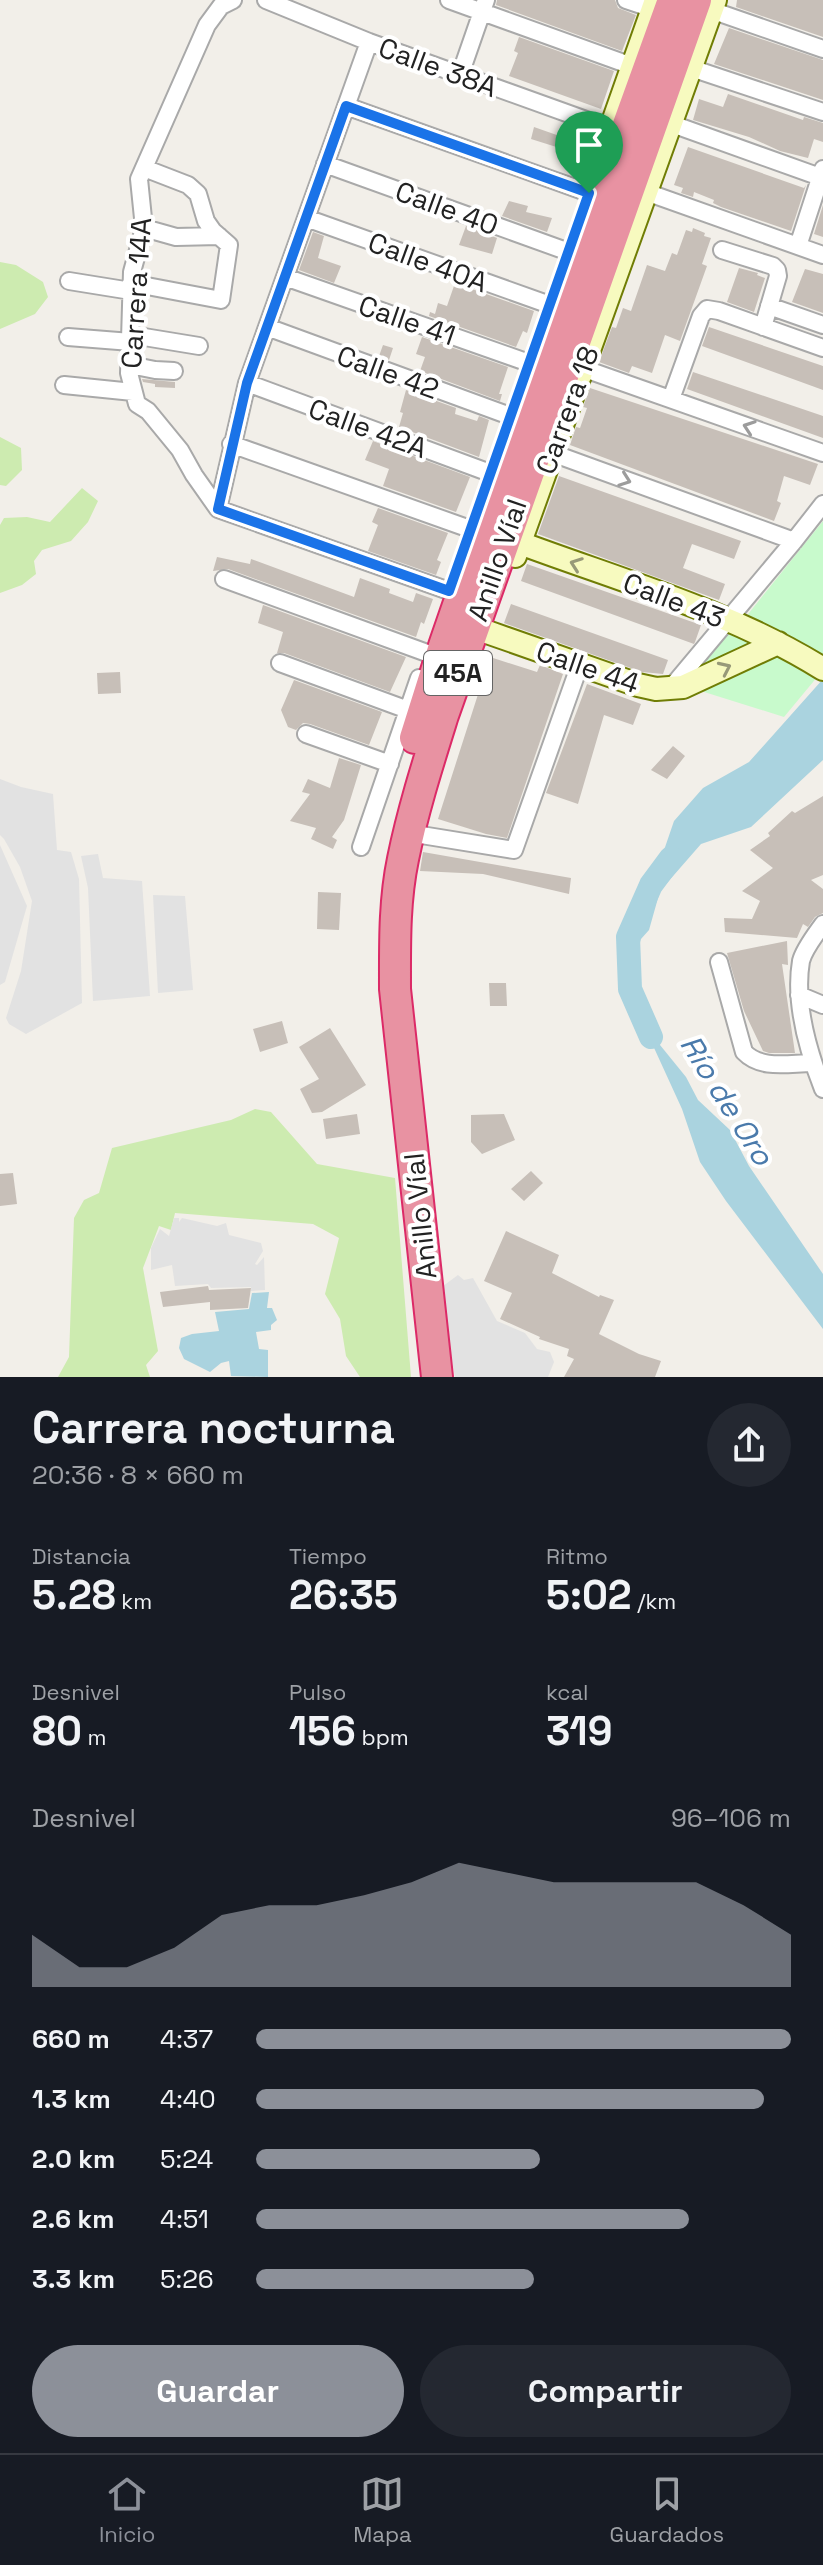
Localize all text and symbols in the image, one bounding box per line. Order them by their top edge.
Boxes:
street label: Calle 38A [374,29,502,105]
pin [555,111,623,193]
icon: arrive [567,123,611,167]
street label: Calle 40 [391,173,503,243]
street label: Carrera 14A [113,216,159,370]
street label: Calle 40A [363,224,493,300]
street label: Calle 41 [354,287,460,353]
street label: Calle 42 [332,337,444,407]
street label: Carrera 18 [527,341,607,479]
street label: Calle 42A [304,390,432,466]
one-way arrow [743,420,757,437]
one-way arrow [617,470,631,487]
street label: Anillo Víal [459,494,535,626]
one-way arrow [570,557,584,573]
street label: Calle 43 [618,564,730,636]
street label: Calle 44 [532,633,644,701]
road number: 45A [424,651,492,695]
one-way arrow [716,662,731,678]
water label: Río de Oro [672,1027,783,1174]
street label: Anillo Víal [395,1151,445,1281]
text: Carrera nocturna [32,1400,395,1456]
button: share [707,1403,791,1487]
text: 20:36 · 8 × 660 m [32,1458,244,1492]
text: Distancia [32,1542,131,1570]
text: Tiempo [289,1542,367,1570]
text: Ritmo [546,1542,608,1570]
text: 5.28 [32,1570,116,1621]
text: 26:35 [289,1570,398,1621]
text: 5:02 [546,1570,632,1621]
text: km [116,1587,152,1615]
text: /km [632,1587,676,1615]
text: Desnivel [32,1678,120,1706]
text: Pulso [289,1678,346,1706]
text: kcal [546,1678,588,1706]
text: 80 [32,1706,82,1757]
text: 156 [289,1706,356,1757]
text: 319 [546,1706,612,1757]
text: m [82,1723,107,1751]
text: bpm [356,1723,409,1751]
text: Desnivel [32,1801,136,1835]
text: 96–106 m [671,1801,791,1835]
text: 660 m [32,2022,110,2056]
text: 4:37 [160,2022,213,2056]
text: 1.3 km [32,2082,111,2116]
text: 4:40 [160,2082,216,2116]
text: 2.0 km [32,2142,115,2176]
text: 5:24 [160,2142,213,2176]
text: 2.6 km [32,2202,114,2236]
text: 4:51 [160,2202,209,2236]
text: 3.3 km [32,2262,115,2296]
text: 5:26 [160,2262,214,2296]
button: Guardar [32,2345,404,2437]
button: Compartir [420,2345,791,2437]
tab: Inicio [99,2472,155,2548]
tab: Mapa [353,2472,412,2548]
tab: Guardados [610,2472,724,2548]

